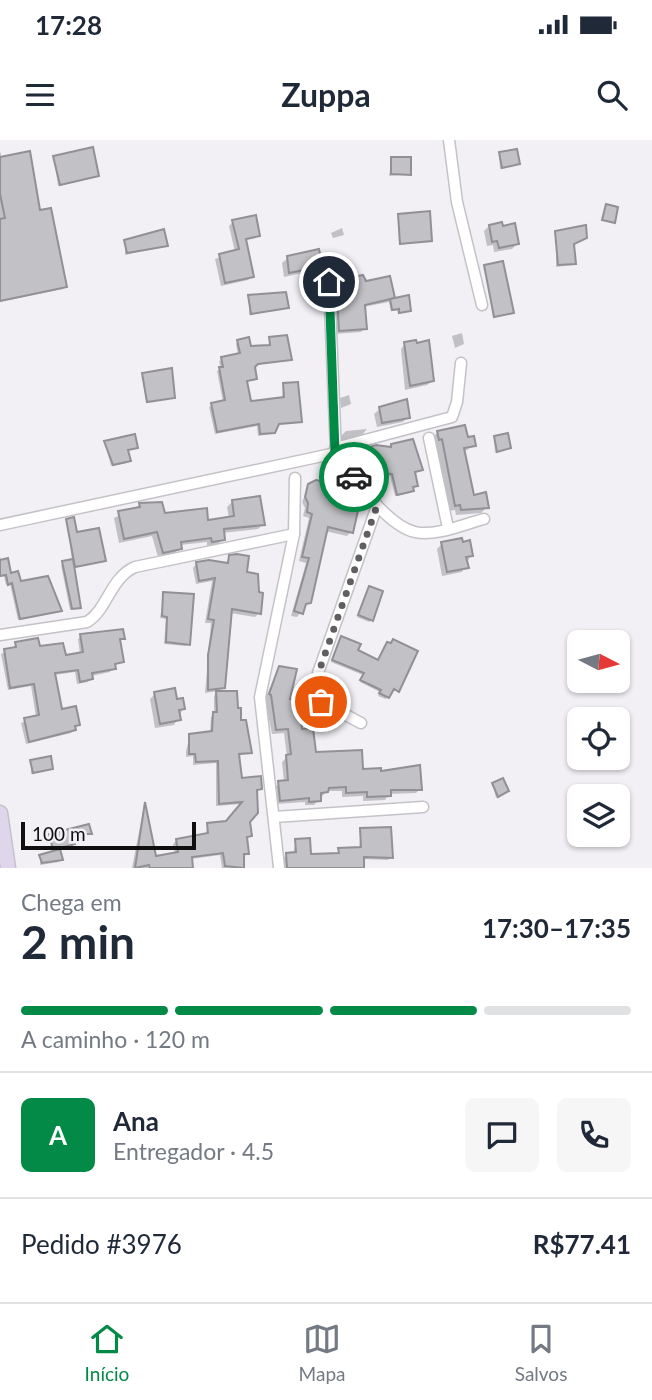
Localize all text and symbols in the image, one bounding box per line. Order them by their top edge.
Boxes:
text: 17:28 [35,9,102,41]
text: Zuppa [281,75,371,114]
icon: menu [21,76,59,114]
icon: search [593,76,631,114]
pin [299,252,359,312]
icon: home [310,263,348,301]
courier [319,442,389,512]
icon: car [335,458,373,496]
north arrow [567,630,630,693]
map controls [567,630,630,847]
pin [291,672,351,732]
icon: bag [302,683,340,721]
button: locate [567,707,630,770]
button: layers [567,784,630,847]
scale bar [21,819,196,851]
text: 100 m [32,822,86,845]
text: Chega em [21,888,122,916]
text: 17:30–17:35 [482,912,631,944]
text: 2 min [21,914,135,969]
text: A caminho · 120 m [21,1025,210,1053]
button: chat [465,1098,539,1172]
button: phone [557,1098,631,1172]
text: Ana [113,1105,159,1137]
text: A [49,1119,67,1151]
text: Entregador · 4.5 [113,1137,274,1165]
text: Pedido #3976 [21,1228,182,1260]
text: R$77.41 [533,1228,631,1260]
tab: Início [85,1320,129,1385]
tab: Mapa [299,1320,346,1385]
tab: Salvos [515,1320,567,1385]

